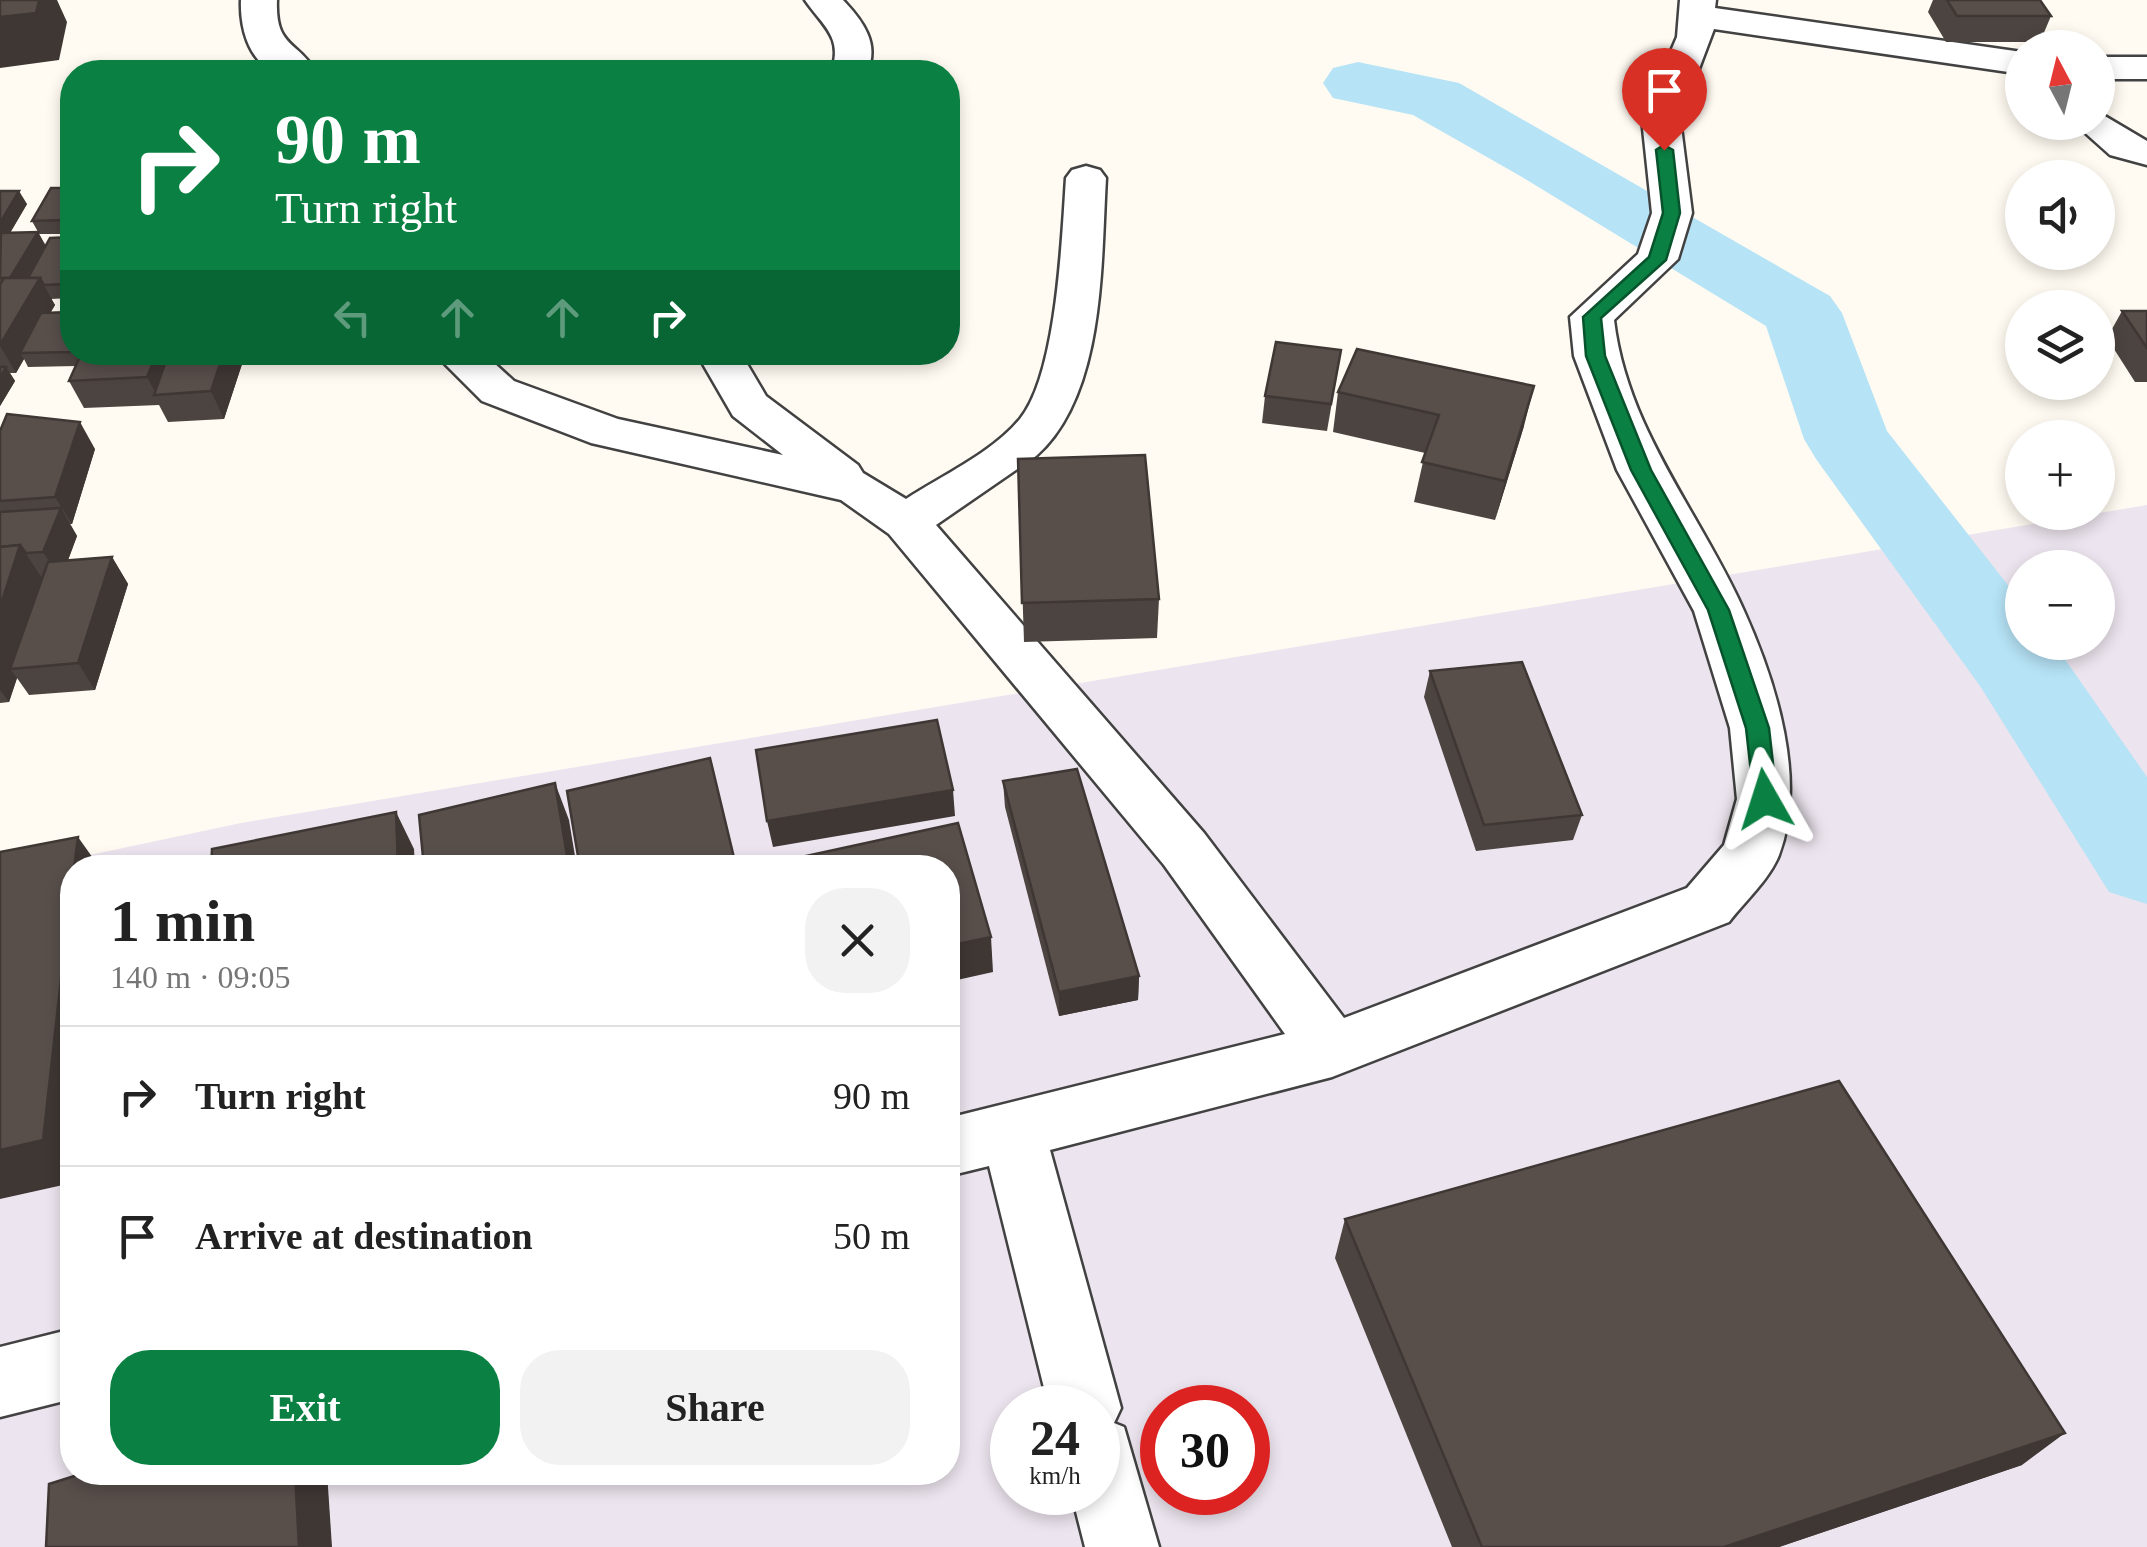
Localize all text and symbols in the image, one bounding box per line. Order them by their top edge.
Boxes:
north arrow [2005,30,2115,140]
map controls [2005,30,2115,660]
pin [1622,48,1707,151]
icon: arrive [1637,63,1692,118]
icon: right [110,100,240,230]
text: 90 m [275,101,421,178]
button: sound [2005,160,2115,270]
text: Turn right [275,183,457,233]
icon: left [325,290,380,345]
icon: ahead [430,290,485,345]
icon: ahead [535,290,590,345]
icon: right [640,290,695,345]
button: layers [2005,290,2115,400]
button: + [2005,420,2115,530]
button: − [2005,550,2115,660]
position arrow [1713,747,1817,851]
text: 1 min [110,888,255,954]
button: close [805,888,910,993]
text: 140 m · 09:05 [110,959,290,995]
icon: right [110,1069,165,1124]
text: Turn right [195,1075,366,1117]
text: 90 m [833,1075,910,1117]
icon: arrive [110,1209,165,1264]
text: Arrive at destination [195,1215,533,1257]
text: 50 m [833,1215,910,1257]
button: Exit [110,1350,500,1465]
button: Share [520,1350,910,1465]
speed limit sign: 30 [1140,1385,1270,1515]
text: 24 [1030,1410,1080,1466]
text: km/h [1029,1462,1081,1489]

